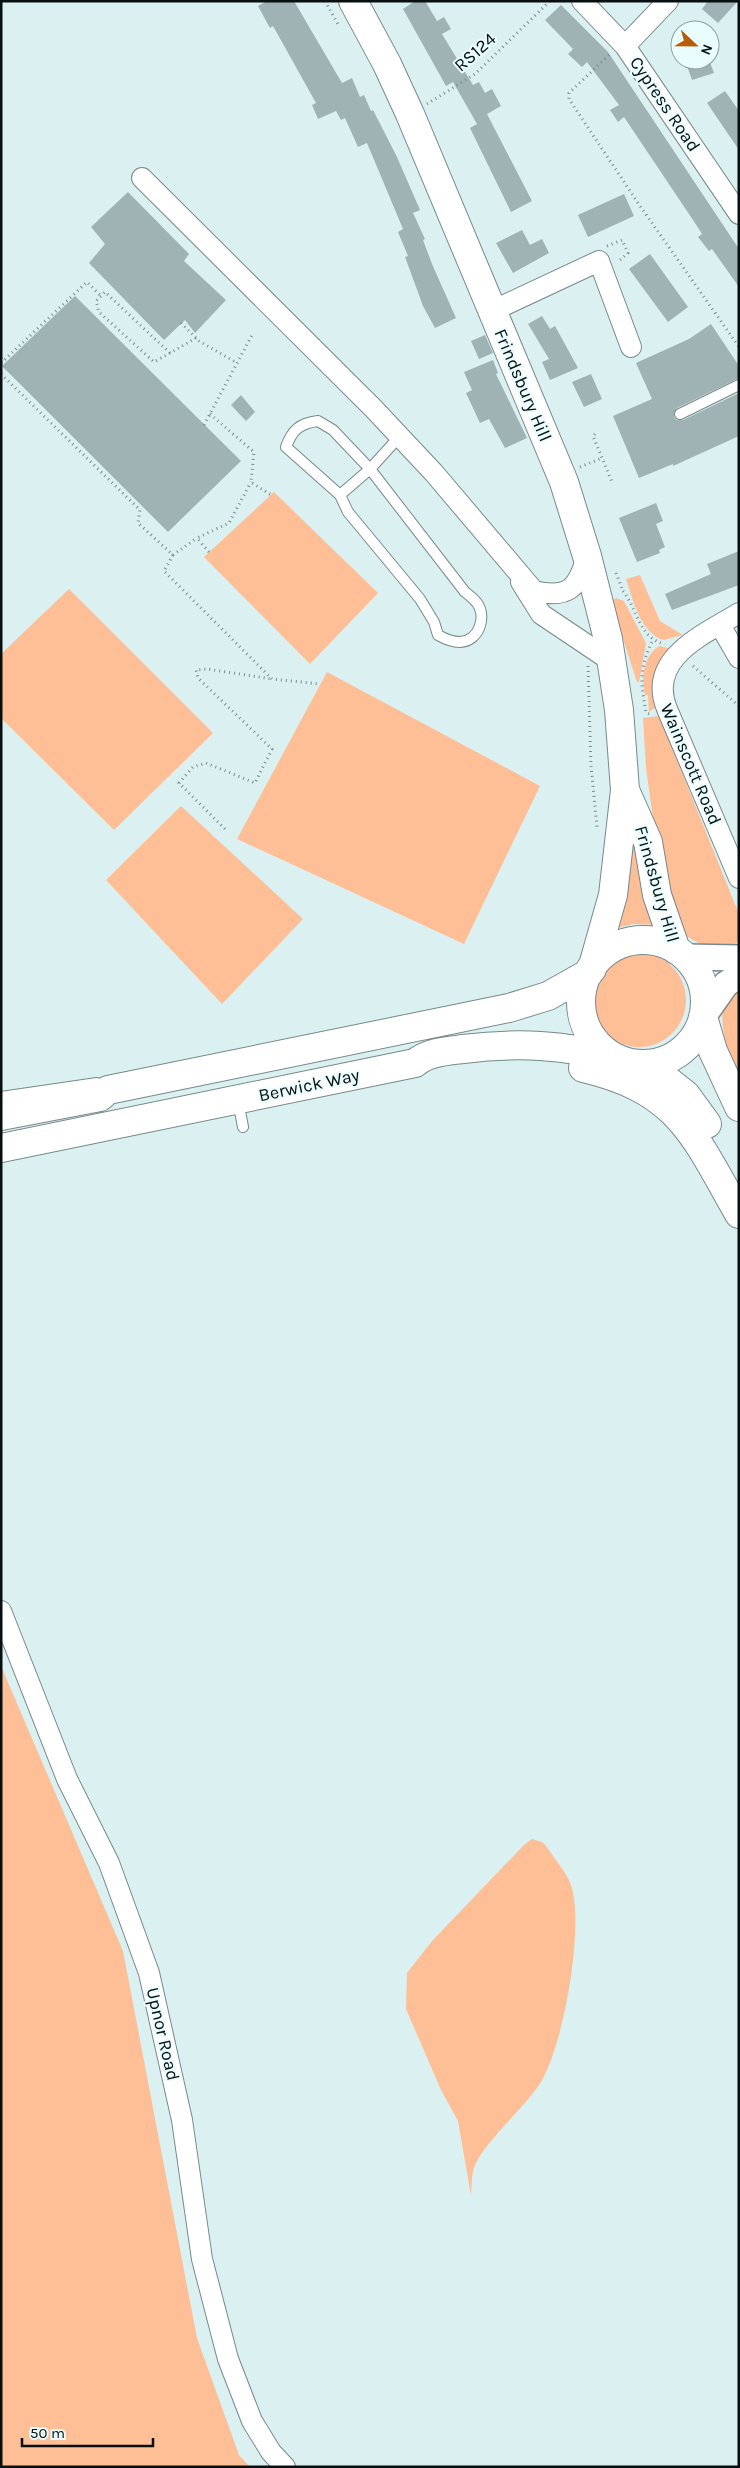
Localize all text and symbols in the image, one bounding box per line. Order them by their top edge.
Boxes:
north arrow [670,20,720,70]
street label: RS124 [450,28,500,76]
text: N [697,42,716,58]
street label: Cypress Road [625,52,705,156]
street label: Frindsbury Hill [489,325,557,445]
street label: Wainscott Road [656,700,726,828]
street label: Frindsbury Hill [630,823,684,945]
street label: Berwick Way [256,1063,362,1106]
street label: Upnor Road [142,1985,184,2083]
scale bar [22,2416,154,2448]
text: 50 m [30,2424,65,2442]

